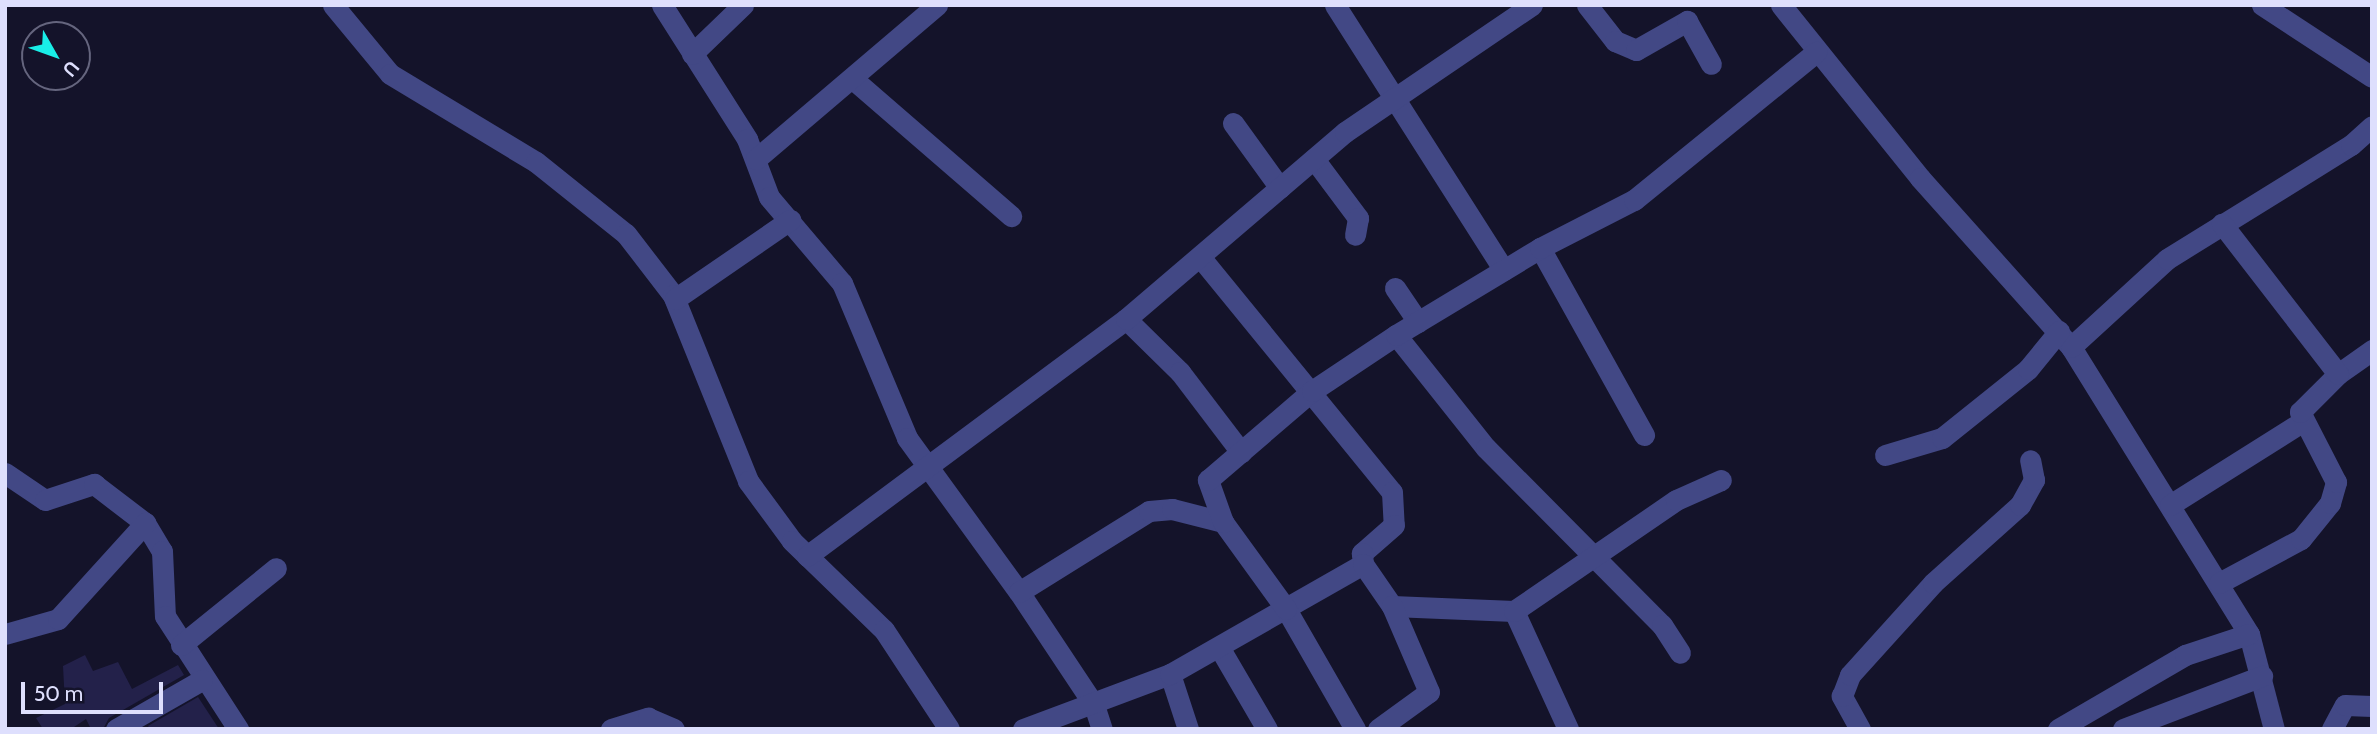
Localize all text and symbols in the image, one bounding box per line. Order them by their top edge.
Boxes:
north arrow [21,21,91,91]
text: U [58,56,84,81]
scale bar [24,668,166,712]
text: 50 m [34,681,83,706]

